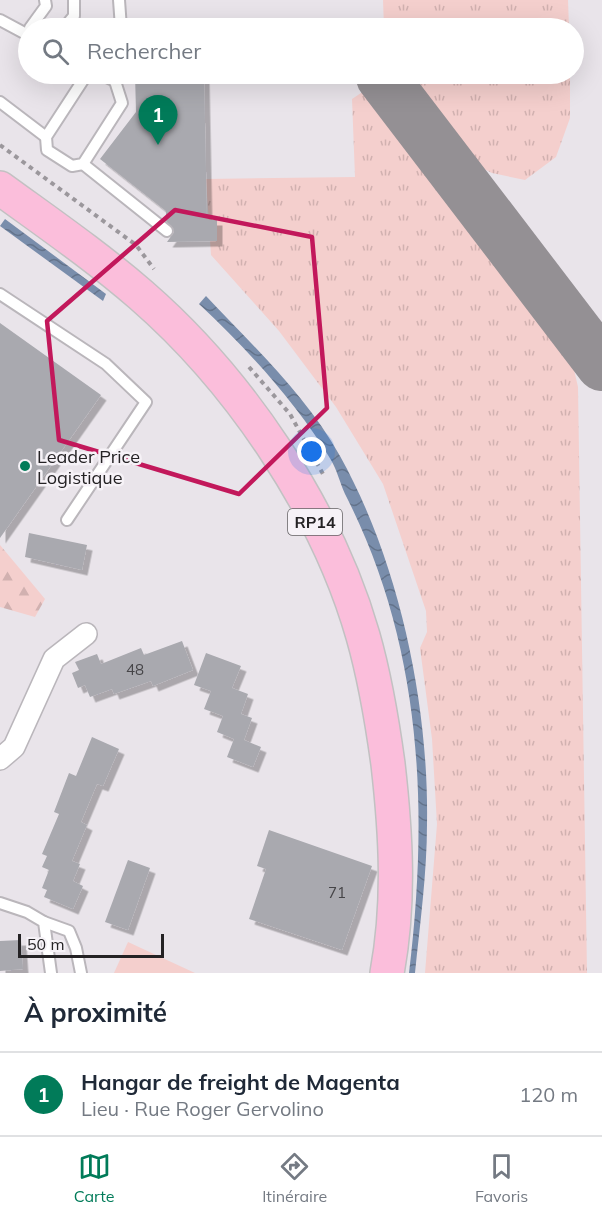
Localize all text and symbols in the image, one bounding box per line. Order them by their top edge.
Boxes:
search box [18,18,584,84]
icon: search [39,35,72,68]
text: Rechercher [87,37,201,65]
pin: 1 [138,96,178,145]
your location [297,437,326,466]
place label: Leader Price Logistique [37,445,140,489]
marker: Leader Price Logistique [18,459,32,473]
road number: RP14 [288,509,342,535]
house number: 48 [126,660,144,679]
house number: 71 [328,883,346,902]
scale bar [18,931,164,958]
text: 50 m [27,934,64,954]
text: À proximité [24,996,167,1029]
text: Hangar de freight de Magenta [81,1068,400,1096]
text: 1 [38,1082,50,1107]
text: 120 m [519,1082,578,1107]
text: Lieu · Rue Roger Gervolino [81,1096,324,1121]
tab: Carte [74,1150,115,1206]
tab: Itinéraire [262,1150,327,1206]
tab: Favoris [475,1150,528,1206]

